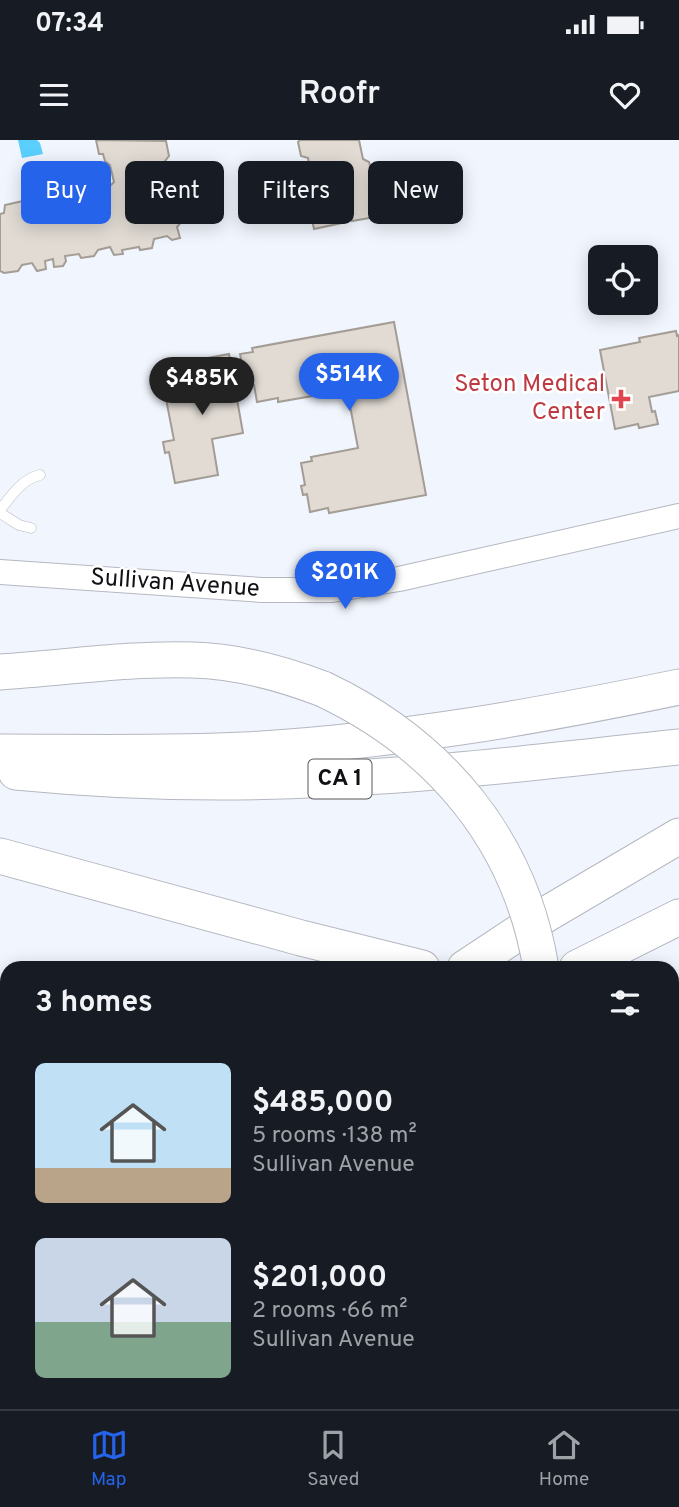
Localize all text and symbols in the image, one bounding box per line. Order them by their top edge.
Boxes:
text: 07:34 [35,8,104,41]
text: Roofr [299,75,380,115]
icon: menu [35,76,73,114]
icon: heart [606,76,644,114]
chip: Buy [21,161,111,224]
chip: Rent [125,161,224,224]
chip: Filters [238,161,354,224]
chip: New [368,161,463,224]
map controls [588,245,658,315]
button: locate [588,245,658,315]
pin: $514K [300,354,398,413]
pin: $485K [153,358,251,417]
text: $514K [315,361,383,390]
text: $485K [165,365,239,394]
place label: Seton Medical Center [454,370,605,428]
marker: Seton Medical Center [611,389,631,409]
pin: $201K [296,552,394,611]
text: $201K [311,559,379,588]
street label: Sullivan Avenue [89,563,261,605]
road number: CA 1 [308,760,372,799]
icon: filters [606,984,644,1022]
text: 3 homes [35,985,153,1022]
text: $485,000 [252,1085,393,1122]
icon: home [91,1091,175,1175]
text: 5 rooms · 138 m² [252,1122,417,1151]
text: Sullivan Avenue [252,1151,415,1180]
text: $201,000 [252,1260,387,1297]
icon: home [91,1266,175,1350]
text: 2 rooms · 66 m² [252,1297,408,1326]
text: Sullivan Avenue [252,1326,415,1355]
tab: Map [90,1426,128,1492]
tab: Saved [307,1426,359,1492]
tab: Home [539,1426,589,1492]

